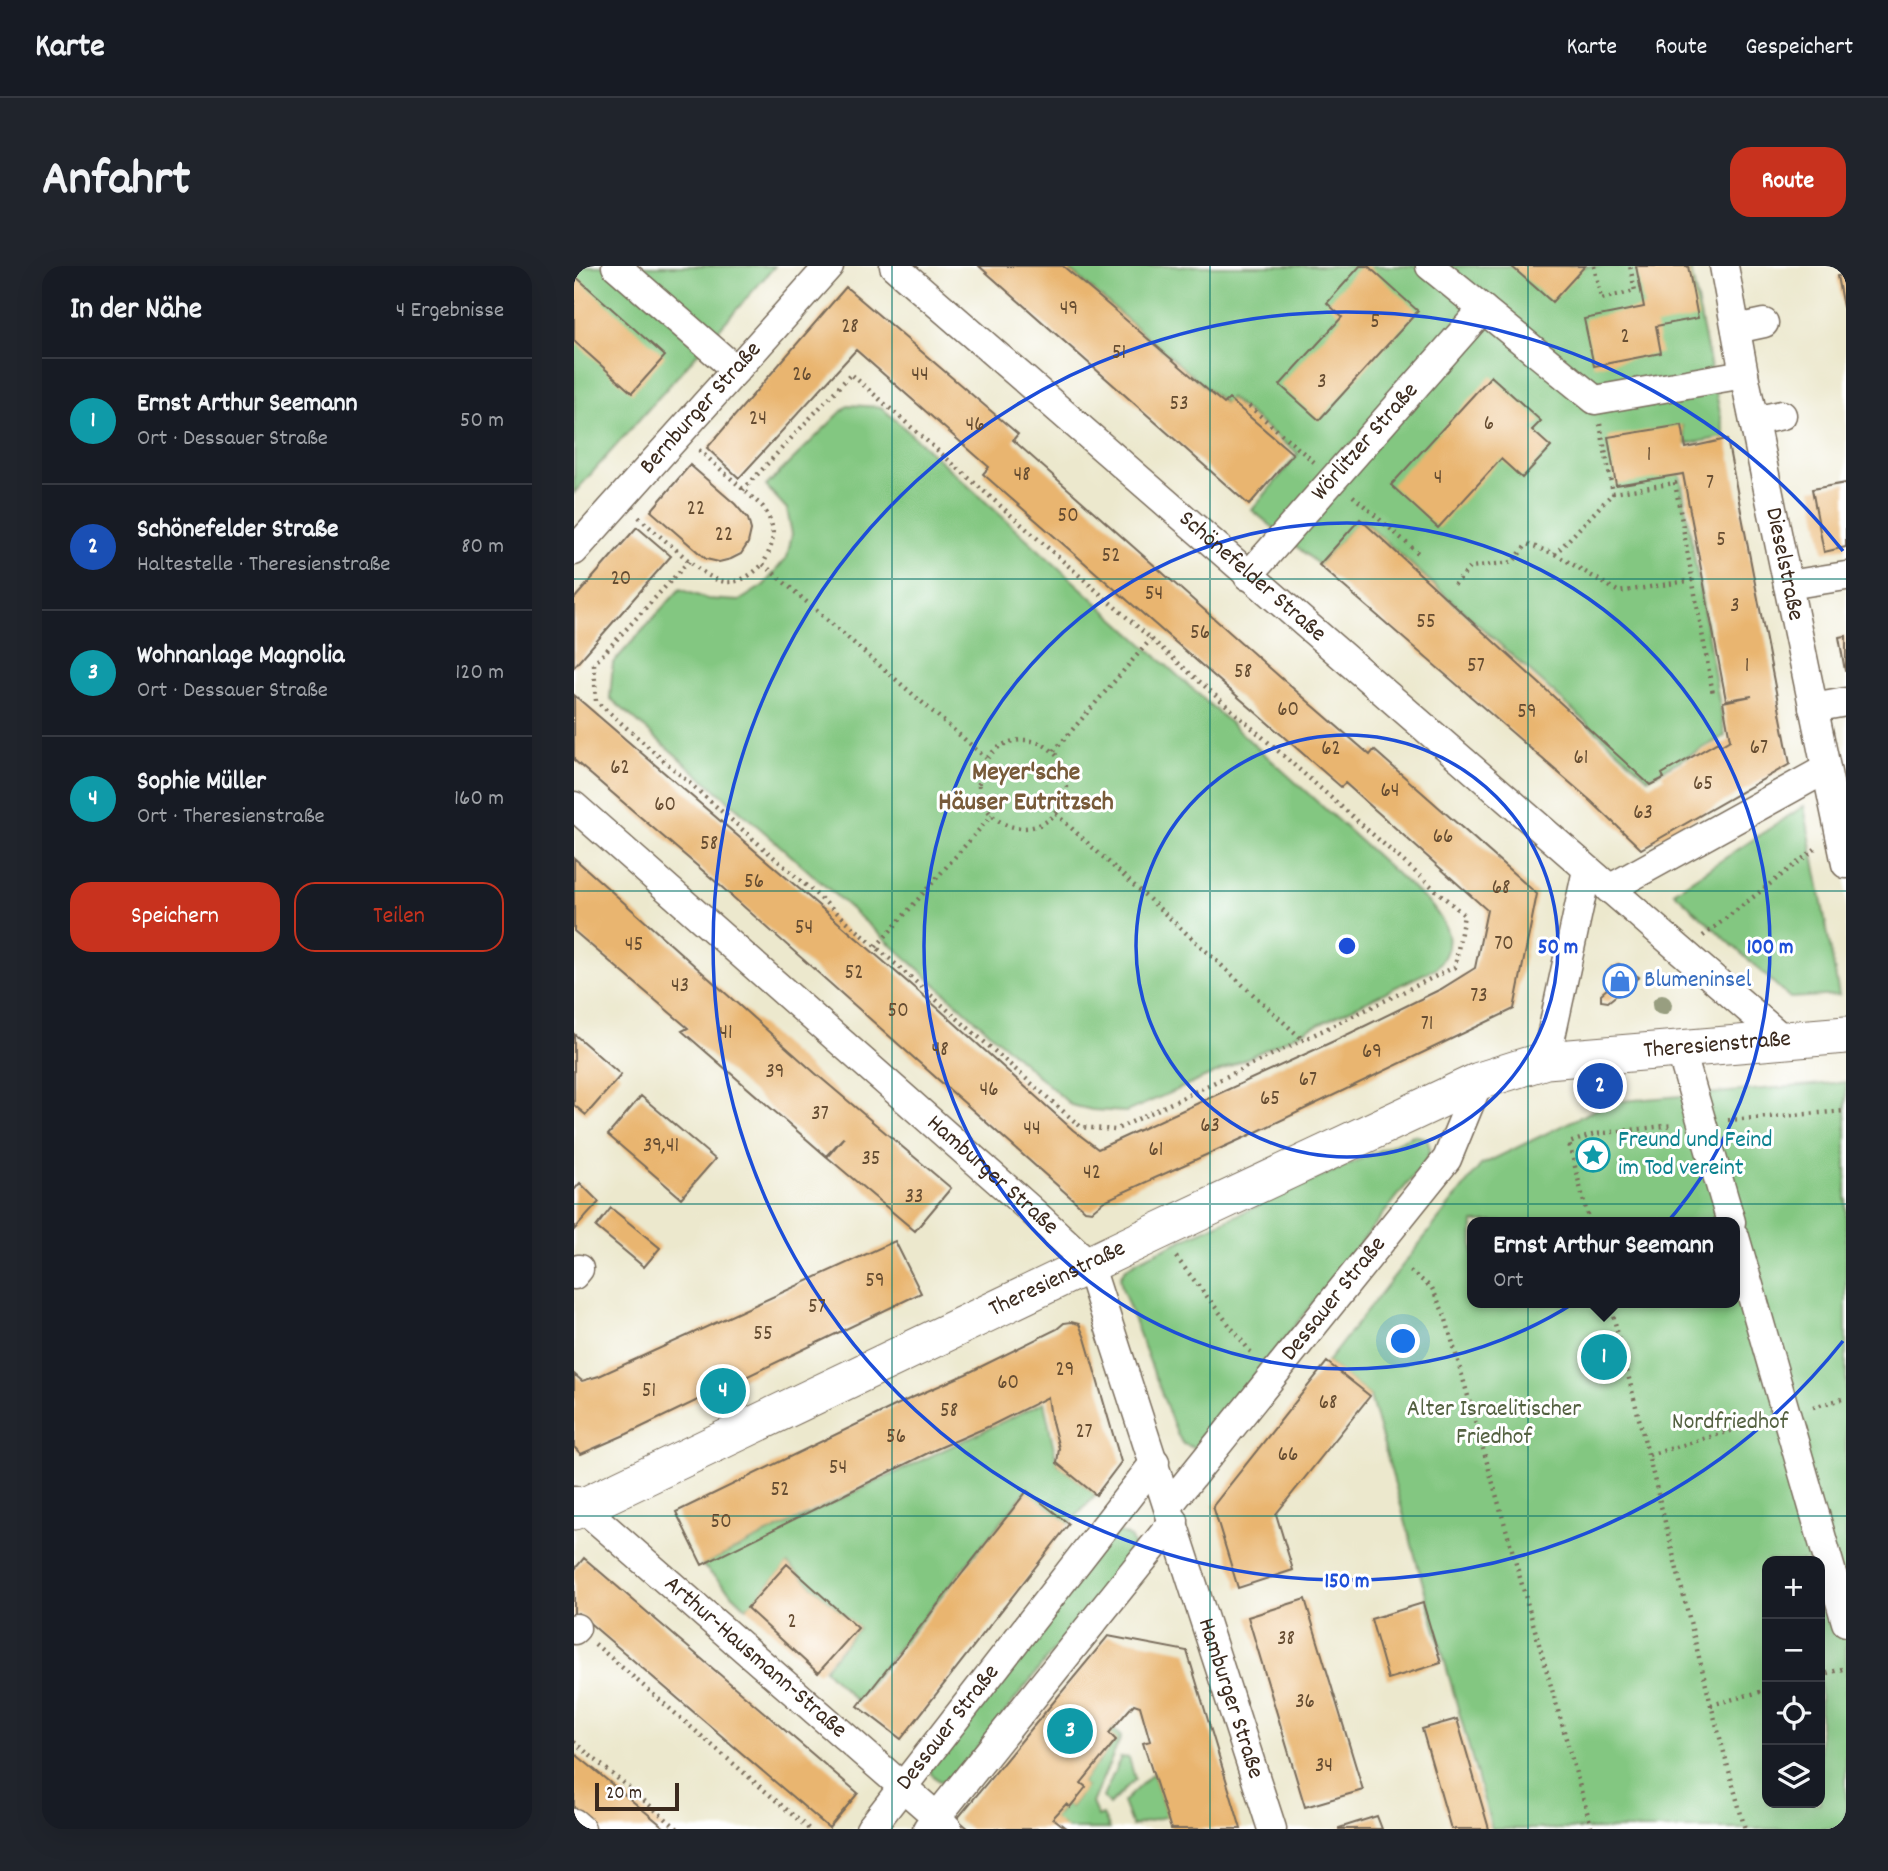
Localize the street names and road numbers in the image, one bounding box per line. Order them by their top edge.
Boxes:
street label: Bernburger Straße [632,334,770,483]
street label: Wörlitzer Straße [1304,376,1427,509]
street label: Schönefelder Straße [1170,503,1333,651]
street label: Dieselstraße [1755,504,1812,624]
street label: Theresienstraße [1642,1023,1792,1069]
street label: Hamburger Straße [918,1108,1066,1244]
street label: Dessauer Straße [1274,1230,1395,1369]
street label: Theresienstraße [983,1232,1132,1327]
street label: Arthur-Hausmann-Straße [656,1568,854,1747]
street label: Hamburger Straße [1188,1614,1272,1783]
street label: Dessauer Straße [889,1658,1008,1798]

